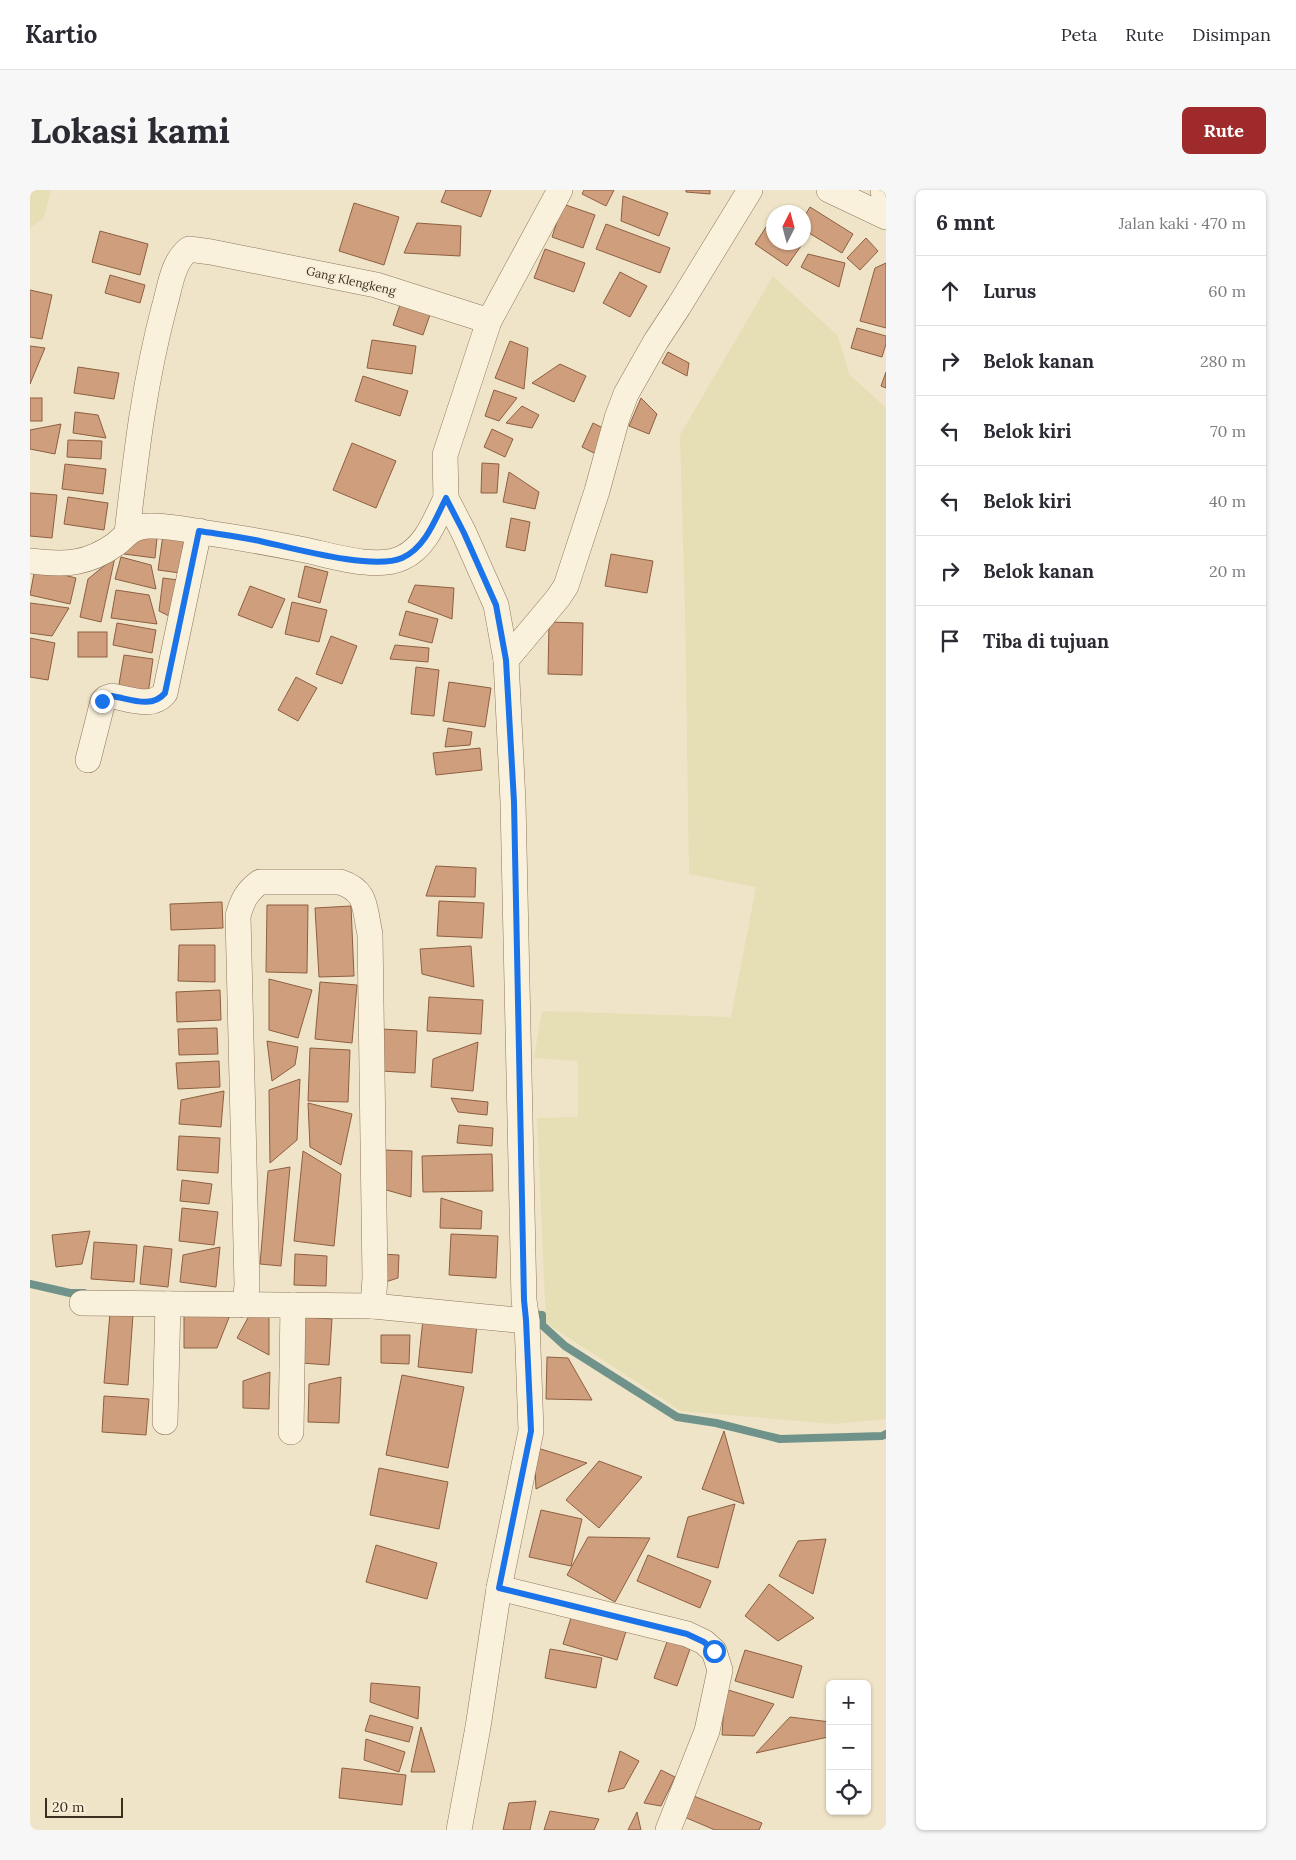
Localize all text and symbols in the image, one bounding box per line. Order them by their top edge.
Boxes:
text: Kartio [25,19,97,50]
text: Peta [1061,23,1097,46]
text: Rute [1125,23,1164,46]
text: Disimpan [1192,23,1271,46]
button: Rute [1182,107,1266,154]
text: Lokasi kami [30,108,230,153]
north arrow [766,205,811,250]
text: 6 mnt [936,209,995,236]
text: Jalan kaki · 470 m [1119,213,1246,233]
street label: Gang Klengkeng [305,263,398,298]
icon: ahead [936,277,964,305]
text: Lurus [983,279,1036,303]
text: 60 m [1208,281,1246,301]
icon: right [936,347,964,375]
text: Belok kanan [983,349,1094,373]
text: 280 m [1200,351,1246,371]
icon: left [936,417,964,445]
text: Belok kiri [983,419,1072,443]
text: 70 m [1210,421,1246,441]
icon: left [936,487,964,515]
text: Belok kiri [983,489,1072,513]
text: 40 m [1209,491,1246,511]
icon: right [936,557,964,585]
text: Belok kanan [983,559,1094,583]
text: 20 m [1209,561,1246,581]
icon: arrive [936,627,964,655]
text: Tiba di tujuan [983,629,1109,653]
route end [91,690,114,713]
route start [703,1640,726,1663]
map controls [826,1680,871,1815]
button: + [826,1680,871,1725]
button: − [826,1725,871,1770]
button: locate [826,1770,871,1815]
scale bar [45,1795,122,1818]
text: 20 m [52,1798,84,1816]

